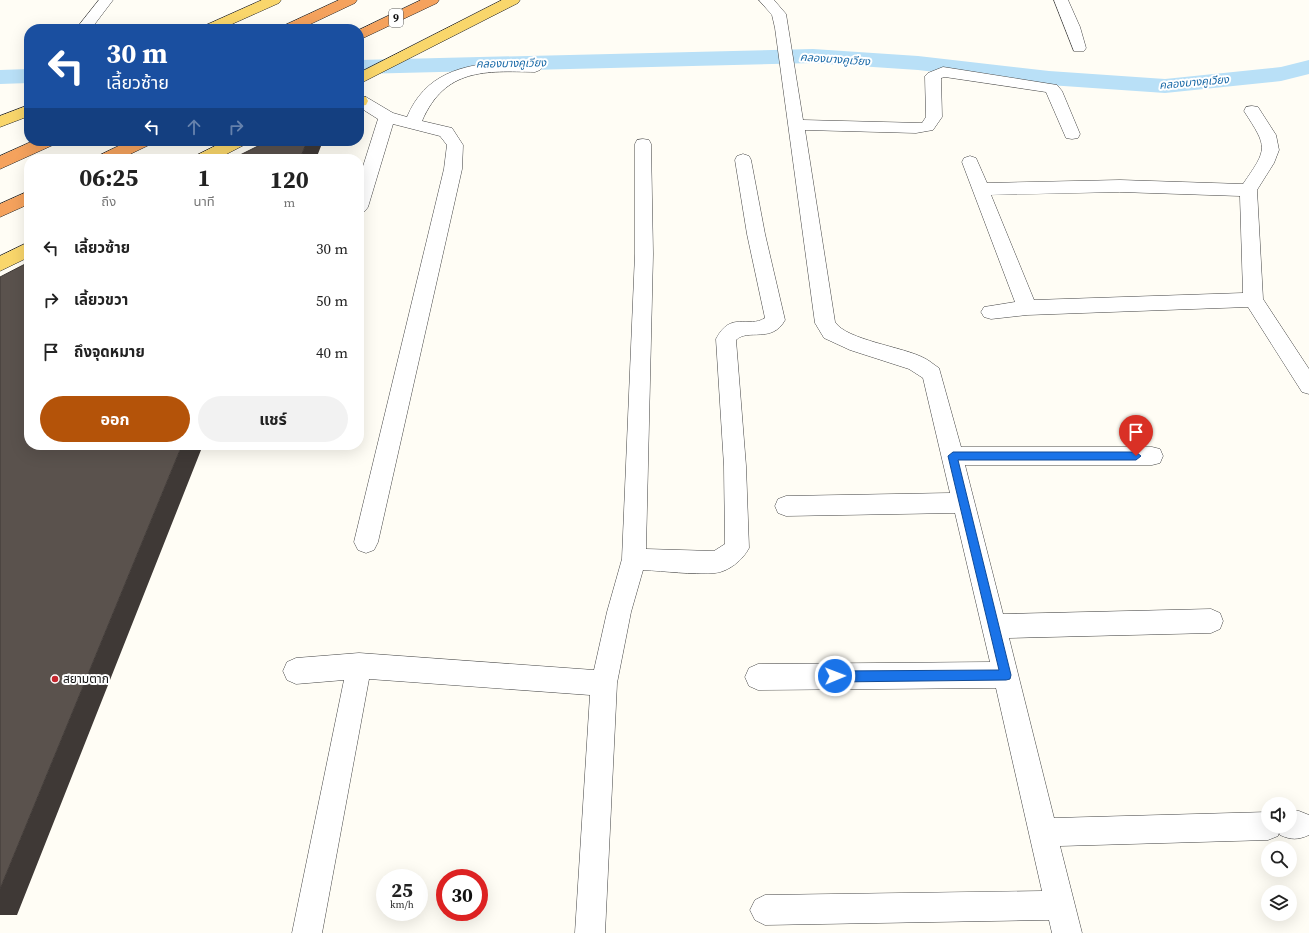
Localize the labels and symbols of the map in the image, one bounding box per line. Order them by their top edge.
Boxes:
road number: 9 [389,9,403,27]
water label: คลองบางคูเวียง [800,50,872,69]
water label: คลองบางคูเวียง [476,55,547,72]
water label: คลองบางคูเวียง [1159,72,1231,93]
pin [1119,415,1153,456]
position arrow [814,655,856,697]
place label: สยามตาก [63,671,109,687]
marker: สยามตาก [50,674,60,684]
speed limit sign: 30 [436,869,488,921]

